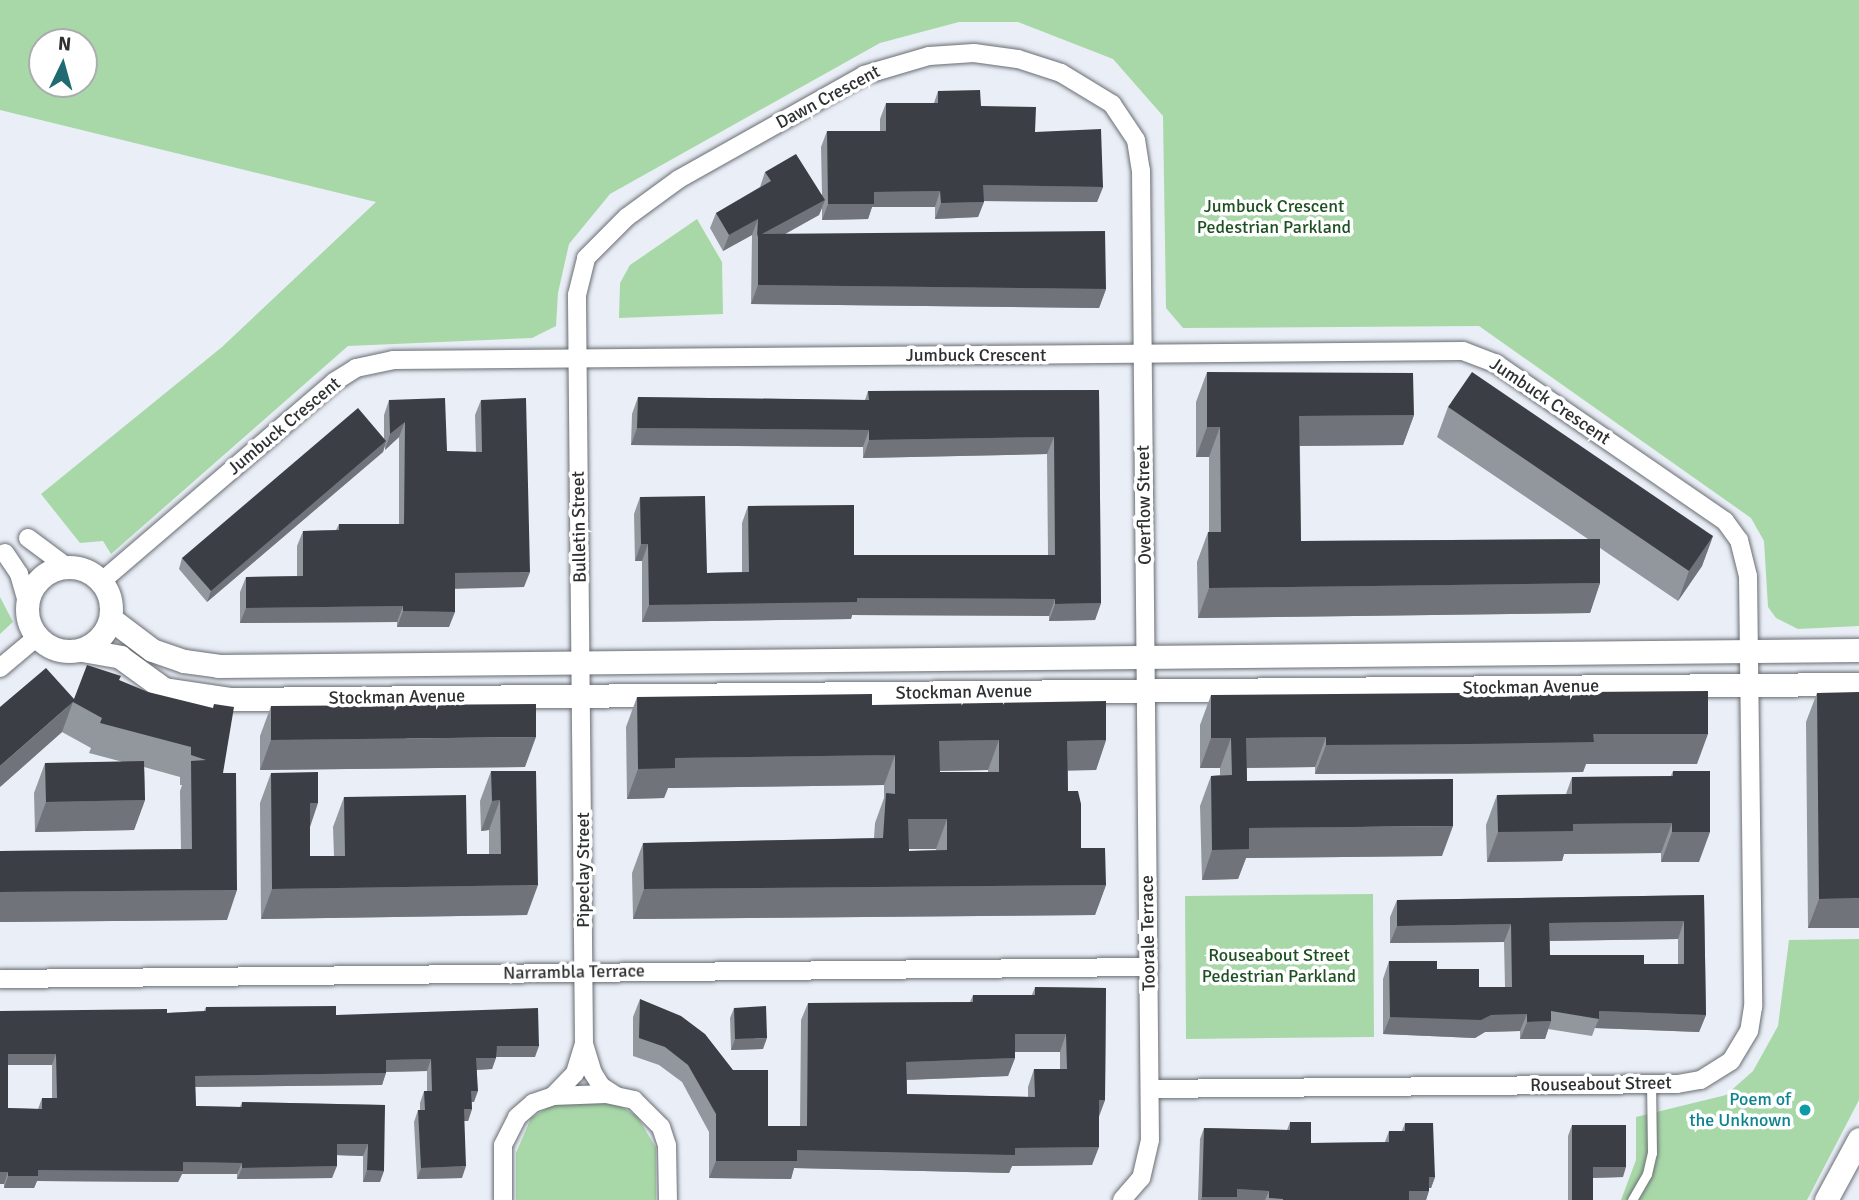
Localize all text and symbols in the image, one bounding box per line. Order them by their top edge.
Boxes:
north arrow [28,28,98,98]
text: N [57,32,72,57]
street label: Dawn Crescent [772,61,884,133]
park label: Jumbuck Crescent Pedestrian Parkland [1197,196,1351,238]
street label: Jumbuck Crescent [906,344,1046,366]
street label: Jumbuck Crescent [1486,353,1614,449]
street label: Jumbuck Crescent [223,373,345,479]
street label: Overflow Street [1132,445,1156,565]
street label: Bulletin Street [567,471,591,583]
street label: Stockman Avenue [1463,675,1599,699]
street label: Stockman Avenue [896,680,1032,704]
street label: Stockman Avenue [329,685,465,709]
street label: Pipeclay Street [572,812,594,928]
street label: Toorale Terrace [1136,875,1160,991]
park label: Rouseabout Street Pedestrian Parkland [1202,945,1356,988]
street label: Narrambla Terrace [503,960,645,984]
street label: Rouseabout Street [1530,1072,1672,1096]
place label: Poem of the Unknown [1689,1089,1791,1132]
marker: Poem of the Unknown [1797,1102,1813,1118]

